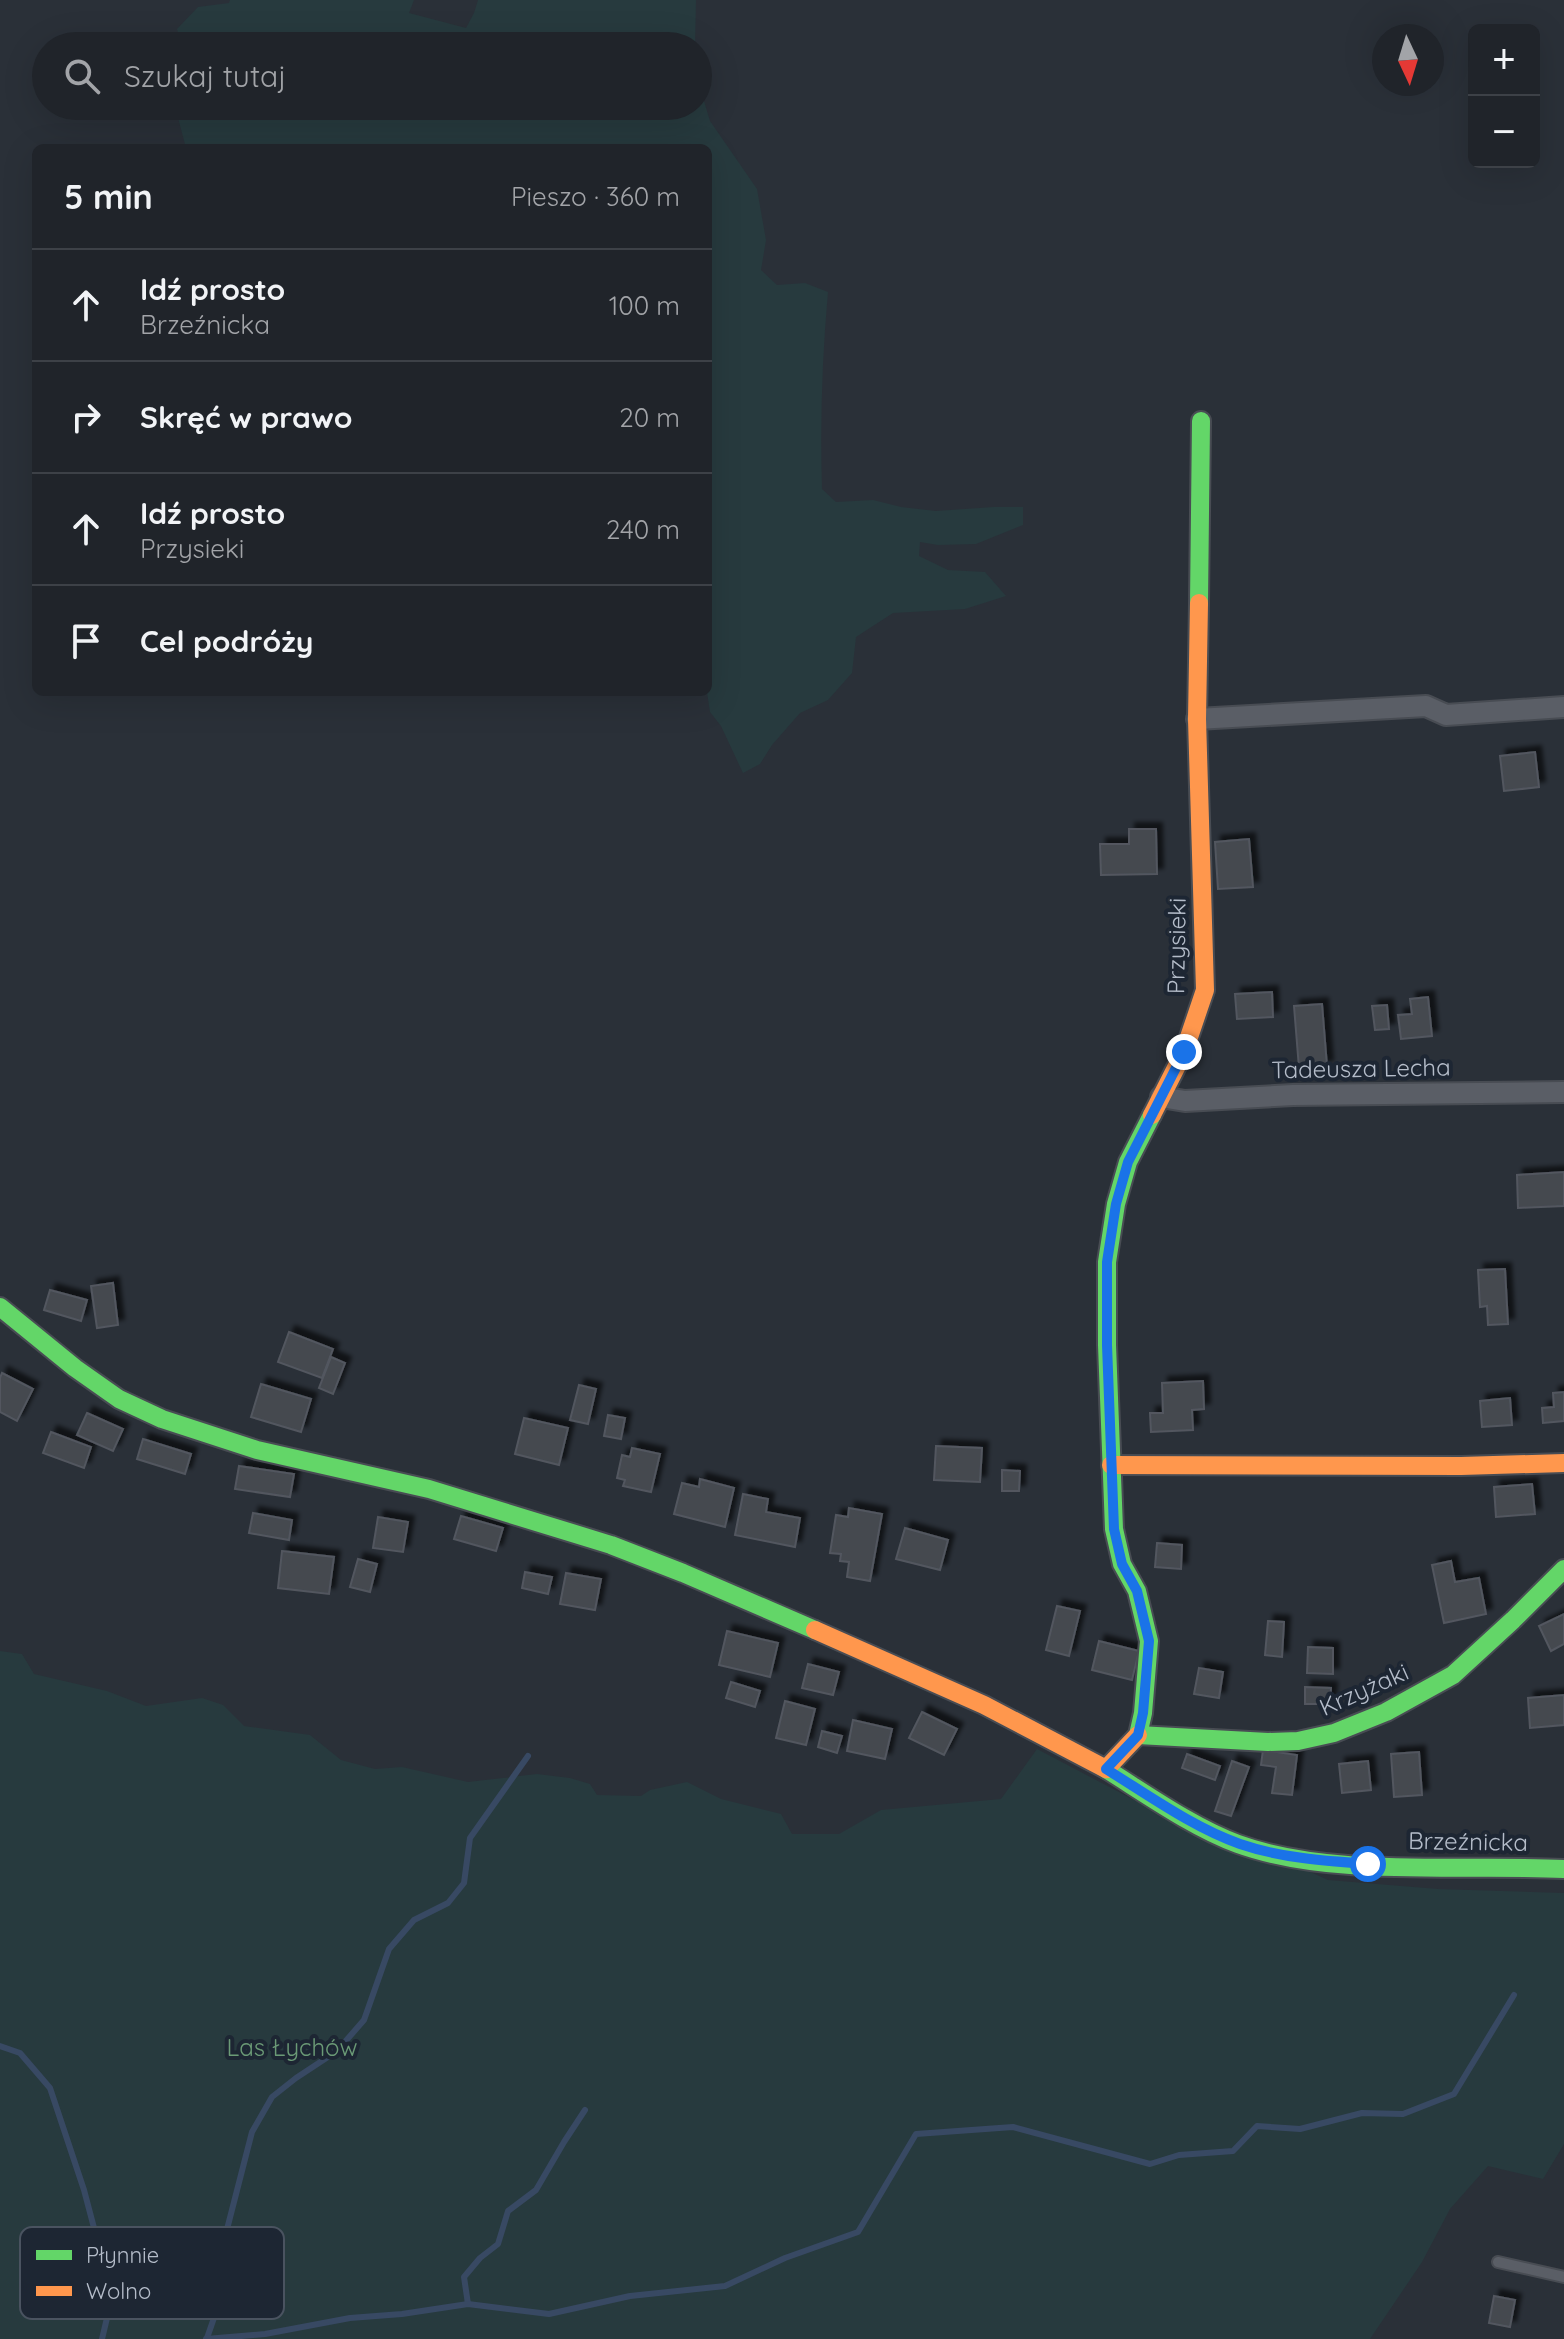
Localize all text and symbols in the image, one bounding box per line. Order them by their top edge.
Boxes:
north arrow [1372,24,1444,96]
map controls [1468,24,1540,168]
button: + [1468,24,1540,96]
search box [32,32,712,120]
icon: search [60,54,104,98]
text: Szukaj tutaj [124,57,286,95]
button: − [1468,96,1540,168]
text: 5 min [64,175,153,218]
text: Pieszo · 360 m [511,180,680,213]
text: Idź prosto [140,270,285,308]
icon: ahead [64,283,108,327]
text: 100 m [609,289,680,322]
text: Brzeźnicka [140,308,270,341]
icon: right [64,395,108,439]
text: Skręć w prawo [140,398,352,436]
text: 20 m [619,401,680,434]
text: Idź prosto [140,494,285,532]
icon: ahead [64,507,108,551]
text: 240 m [606,513,680,546]
text: Przysieki [140,532,244,565]
icon: arrive [64,619,108,663]
text: Cel podróży [140,622,313,660]
street label: Przysieki [1160,898,1192,994]
route end [1166,1034,1202,1070]
street label: Tadeusza Lecha [1271,1051,1451,1085]
street label: Krzyżaki [1314,1656,1413,1722]
street label: Brzeźnicka [1408,1825,1528,1857]
route start [1350,1846,1386,1882]
park label: Las Łychów [226,2032,358,2062]
legend [20,2227,284,2319]
text: Płynnie [86,2241,159,2269]
text: Wolno [86,2277,151,2305]

